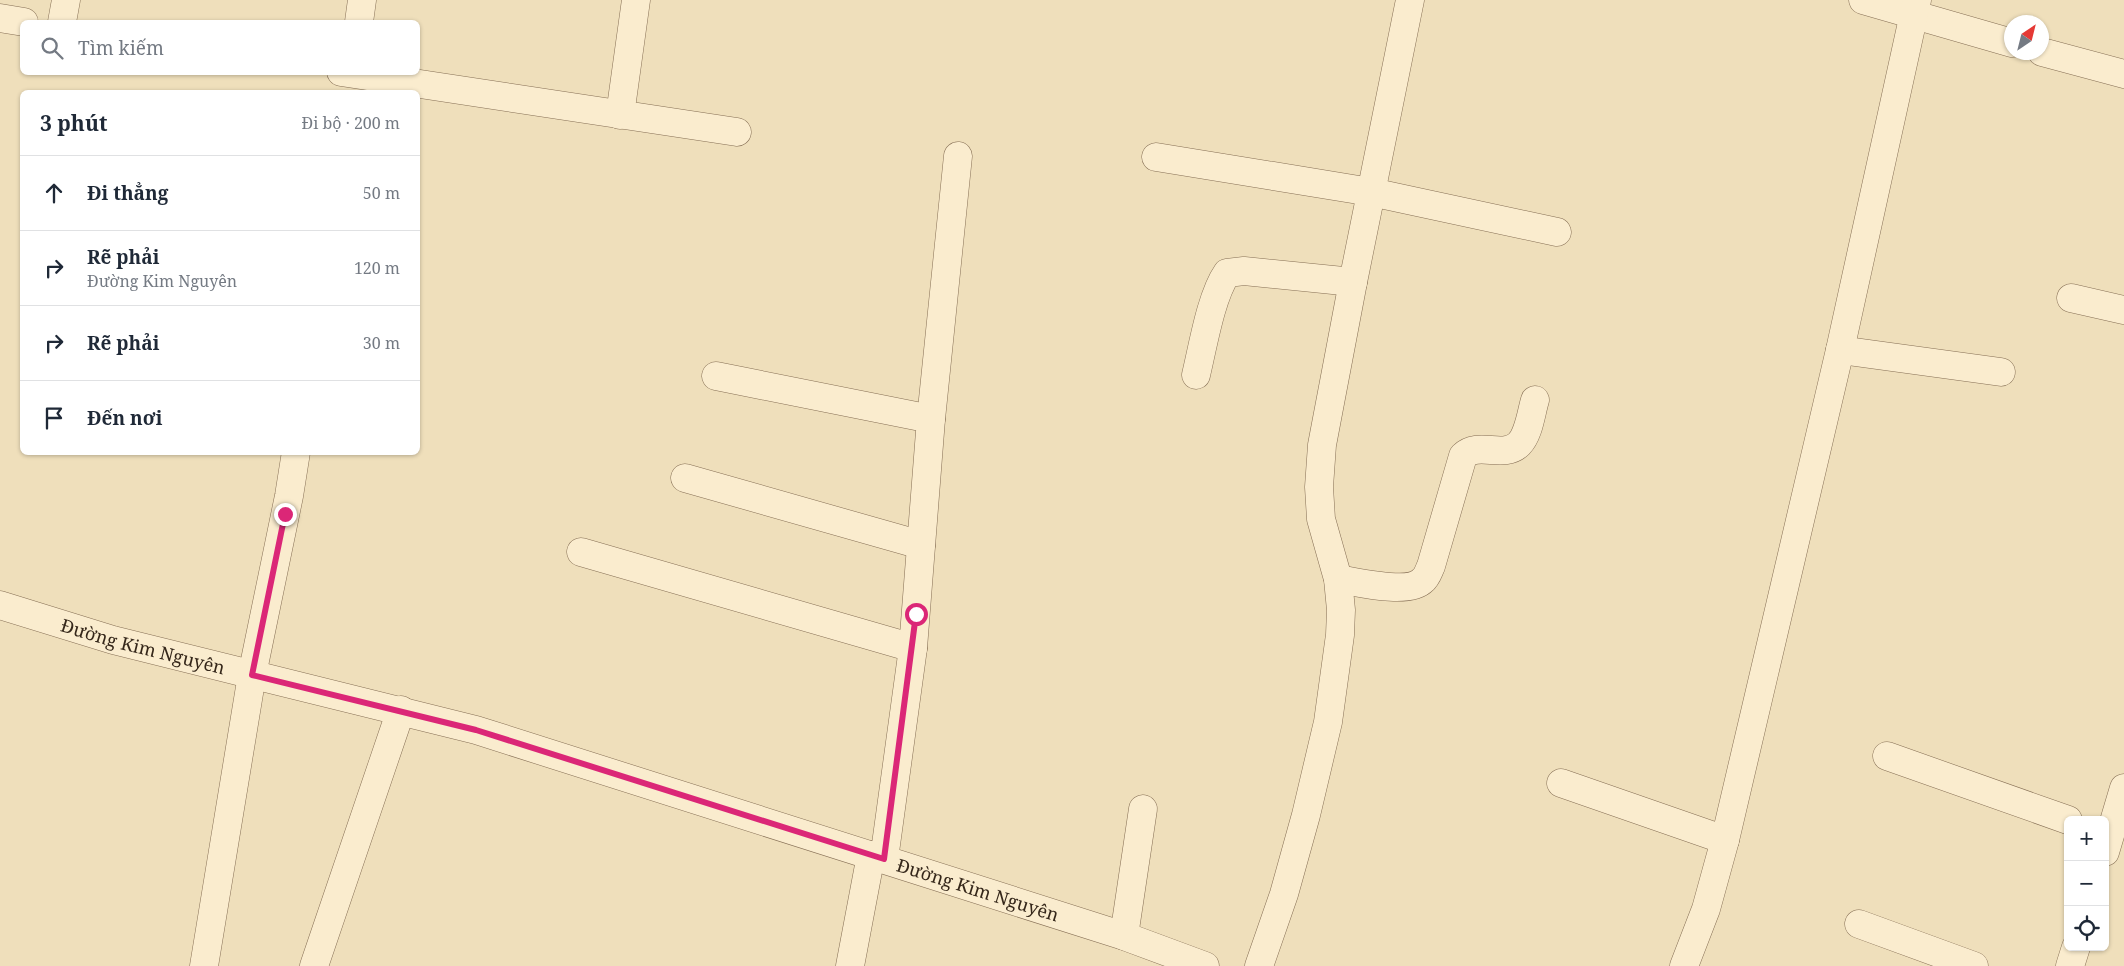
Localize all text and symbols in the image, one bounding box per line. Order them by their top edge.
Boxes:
north arrow [2004,15,2049,60]
search box [20,20,420,75]
icon: search [38,34,66,62]
text: Tìm kiếm [78,35,164,61]
text: 3 phút [40,109,107,137]
text: Đi bộ · 200 m [302,112,400,134]
icon: ahead [40,179,68,207]
text: Đi thẳng [87,180,168,206]
text: 50 m [363,182,400,204]
text: Rẽ phải [87,244,159,270]
icon: right [40,254,68,282]
text: 120 m [354,257,400,279]
text: Đường Kim Nguyên [87,270,237,292]
icon: right [40,329,68,357]
text: Rẽ phải [87,330,159,356]
text: 30 m [363,332,400,354]
icon: arrive [40,404,68,432]
text: Đến nơi [87,405,163,431]
route end [274,503,297,526]
route start [905,603,928,626]
street label: Đường Kim Nguyên [58,613,228,679]
map controls [2064,816,2109,951]
button: + [2064,816,2109,861]
street label: Đường Kim Nguyên [894,853,1062,927]
button: − [2064,861,2109,906]
button: locate [2064,906,2109,951]

